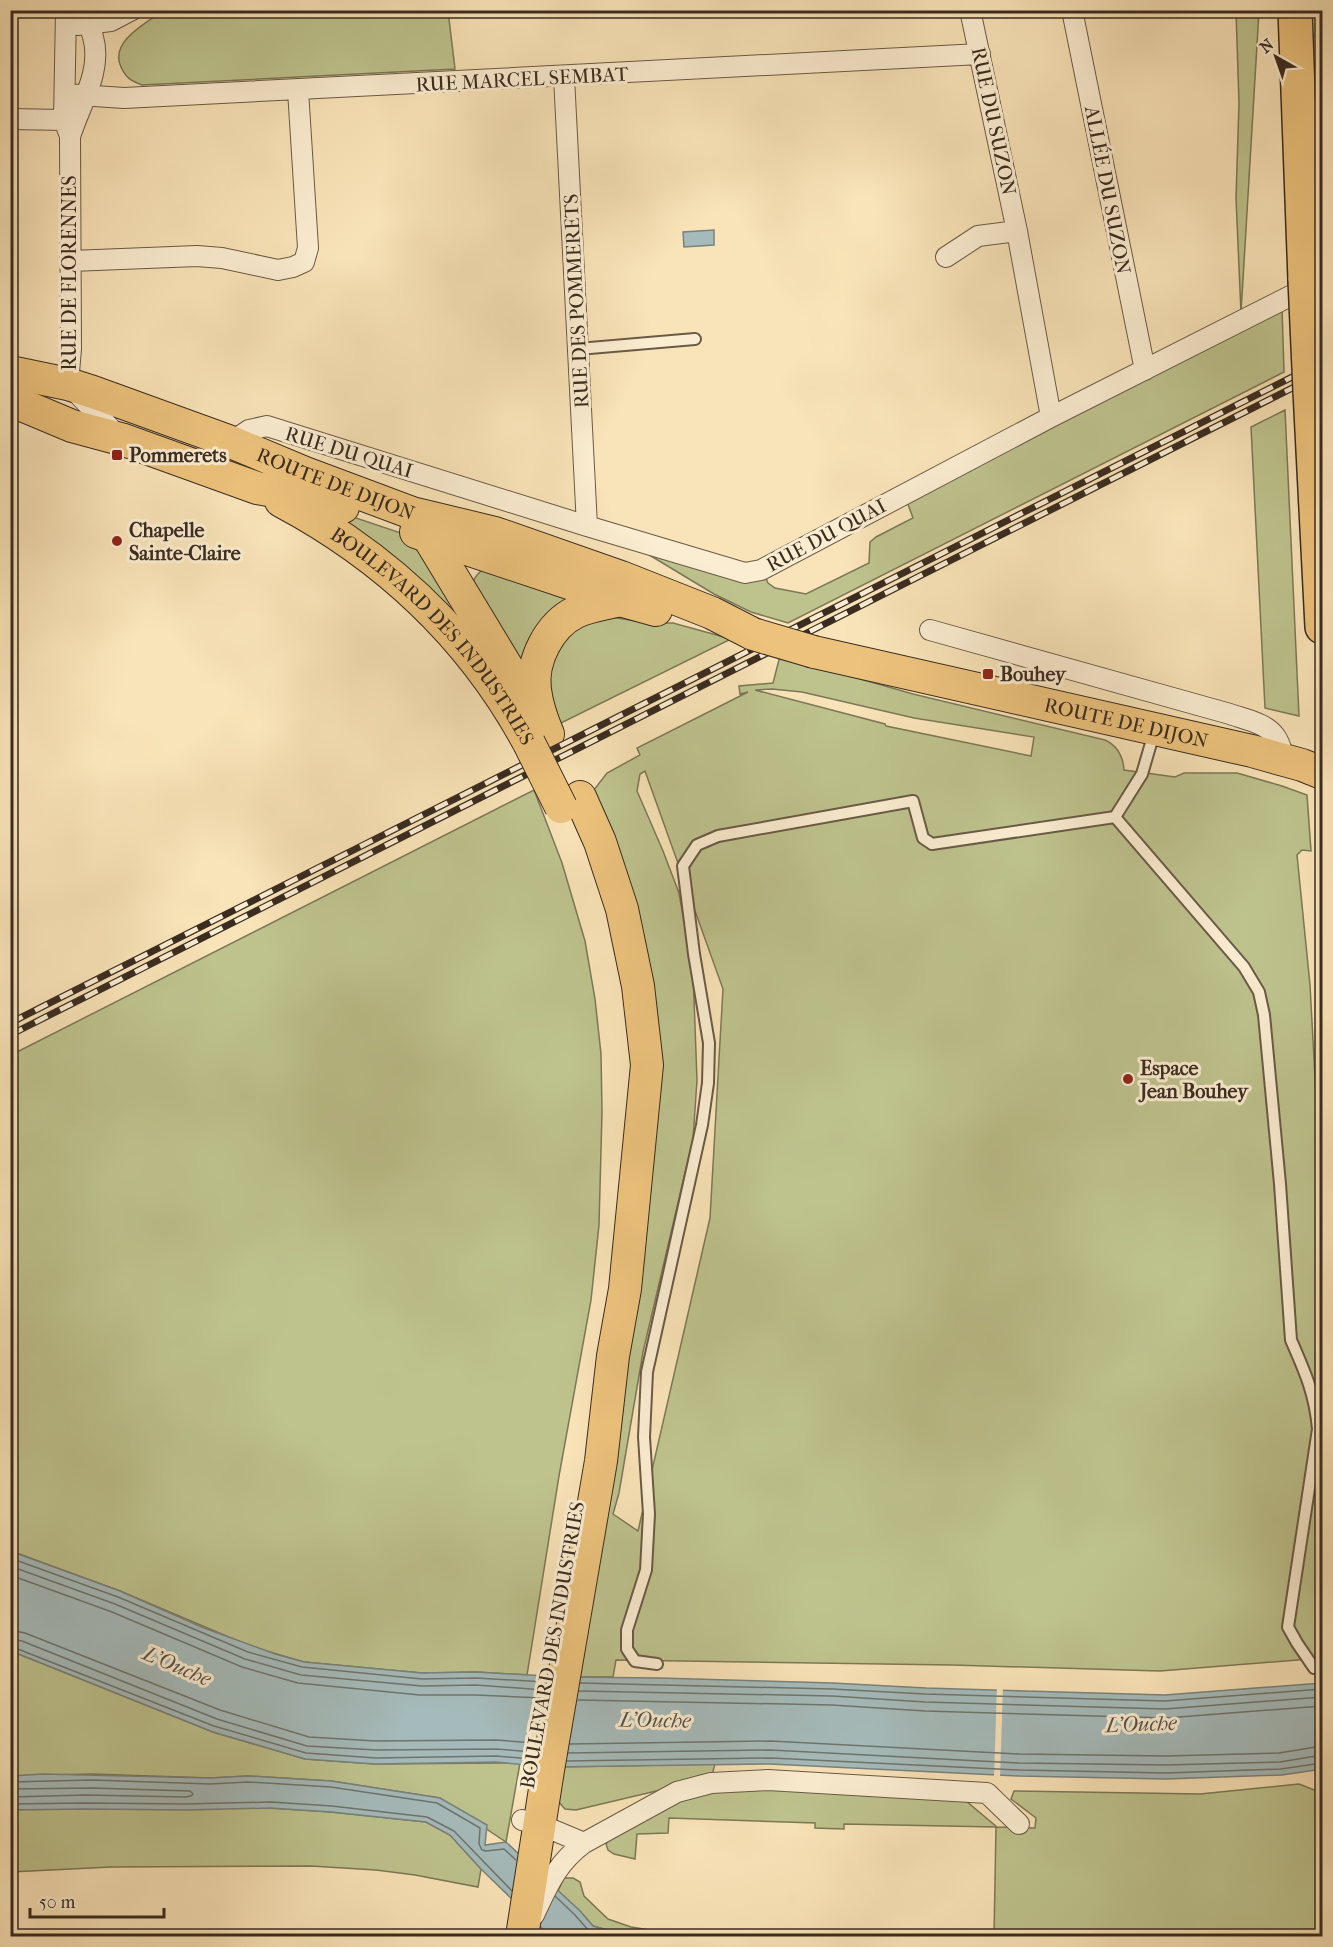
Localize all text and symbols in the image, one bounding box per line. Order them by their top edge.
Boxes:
north arrow [1246,27,1306,87]
text: N [1256,34,1278,57]
street label: RUE DU SUZON [967,45,1020,197]
street label: RUE MARCEL SEMBAT [415,62,629,97]
street label: ALLÉE DU SUZON [1080,103,1136,276]
street label: RUE DE FLORENNES [58,175,81,371]
street label: RUE DES POMMERETS [559,193,594,409]
street label: RUE DU QUAI [282,422,416,483]
street label: ROUTE DE DIJON [253,443,418,525]
place label: Pommerets [129,444,227,467]
marker: Pommerets [110,448,124,462]
street label: RUE DU QUAI [762,494,890,577]
place label: Chapelle Sainte-Claire [129,519,241,565]
street label: BOULEVARD DES INDUSTRIES [326,522,539,749]
marker: Chapelle Sainte-Claire [110,534,124,548]
place label: Bouhey [1000,663,1067,686]
marker: Bouhey [981,667,995,681]
street label: ROUTE DE DIJON [1042,693,1210,753]
place label: Espace Jean Bouhey [1138,1057,1249,1103]
marker: Espace Jean Bouhey [1121,1072,1135,1086]
street label: BOULEVARD DES INDUSTRIES [516,1500,589,1791]
water label: L'Ouche [138,1640,215,1691]
water label: L'Ouche [617,1707,691,1733]
water label: L'Ouche [1103,1711,1177,1737]
scale bar [30,1881,164,1919]
text: 50 m [39,1892,76,1913]

